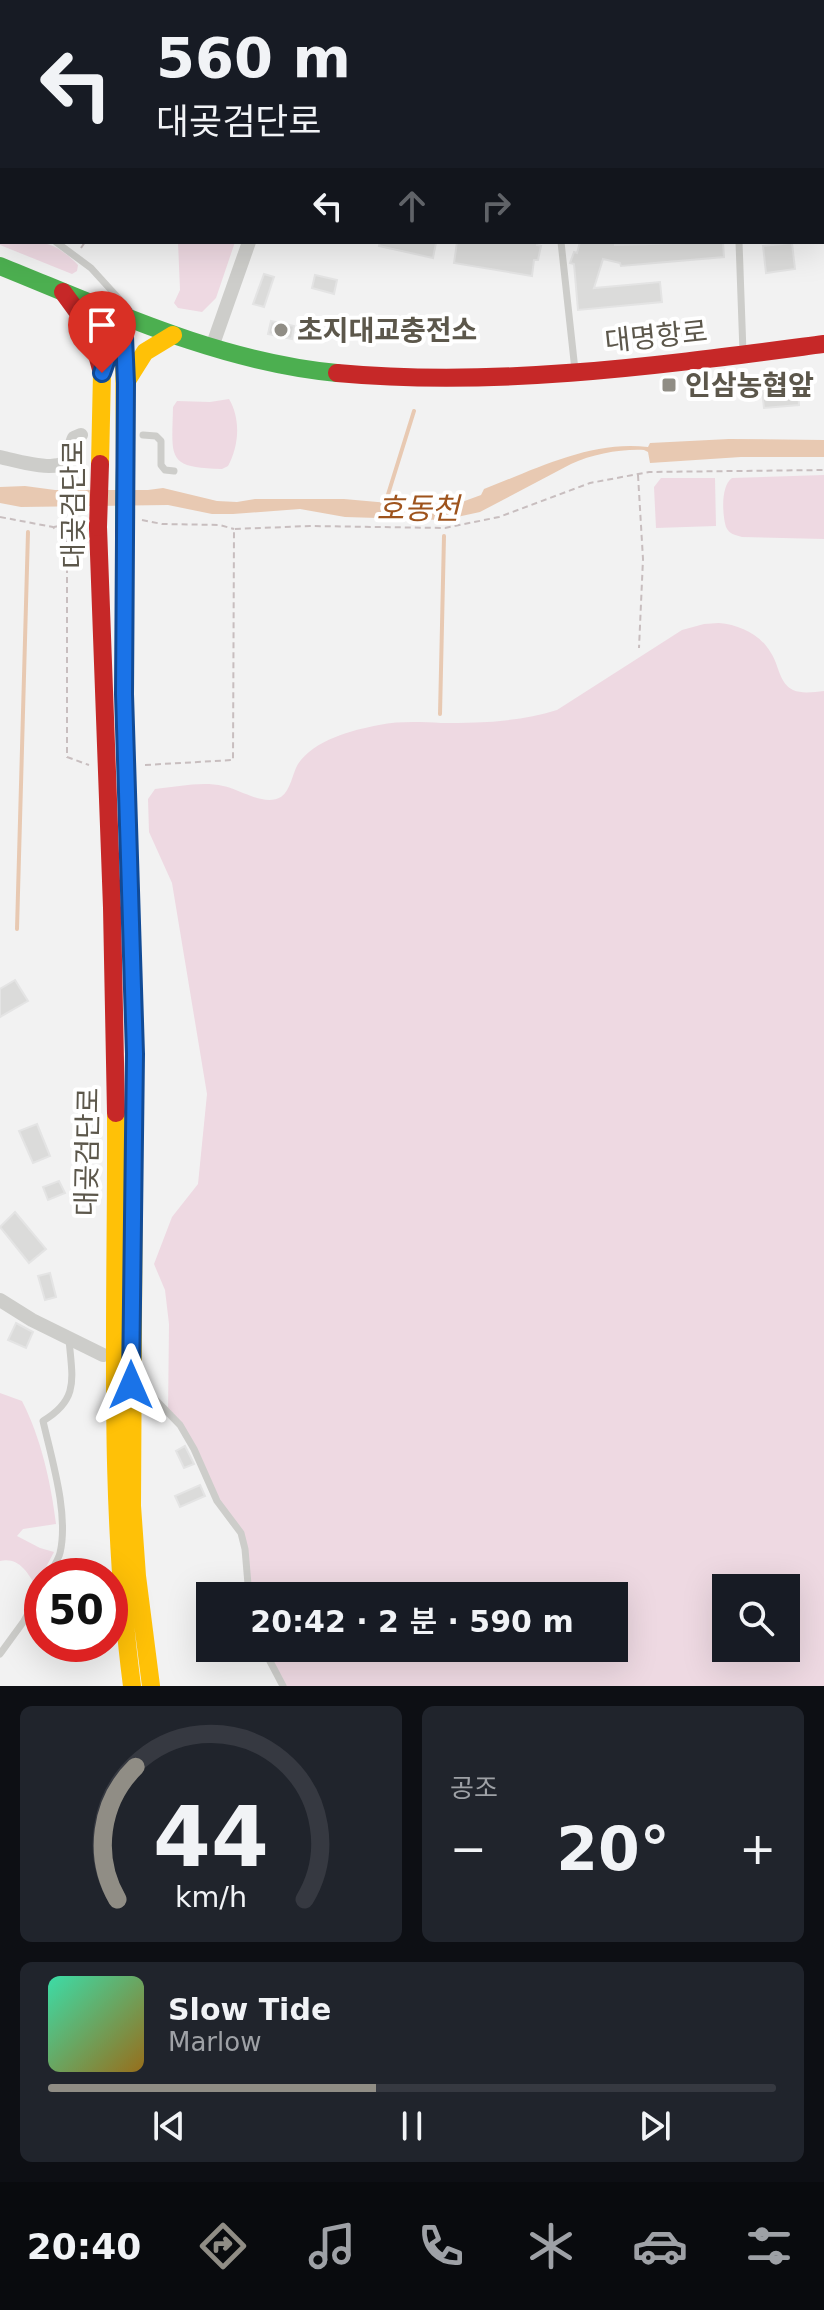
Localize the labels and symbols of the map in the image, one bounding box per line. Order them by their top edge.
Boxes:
pin [68,291,136,373]
place label: 초지대교충전소 [297,314,477,347]
street label: 대명항로 [603,315,709,358]
marker: 초지대교충전소 [272,321,290,339]
place label: 인삼농협앞 [685,369,814,402]
marker: 인삼농협앞 [660,376,678,394]
street label: 대곶검단로 [57,440,90,568]
water label: 호동천 [377,491,463,526]
street label: 대곶검단로 [70,1087,105,1217]
position arrow [89,1343,173,1427]
speed limit sign: 50 [24,1558,128,1662]

